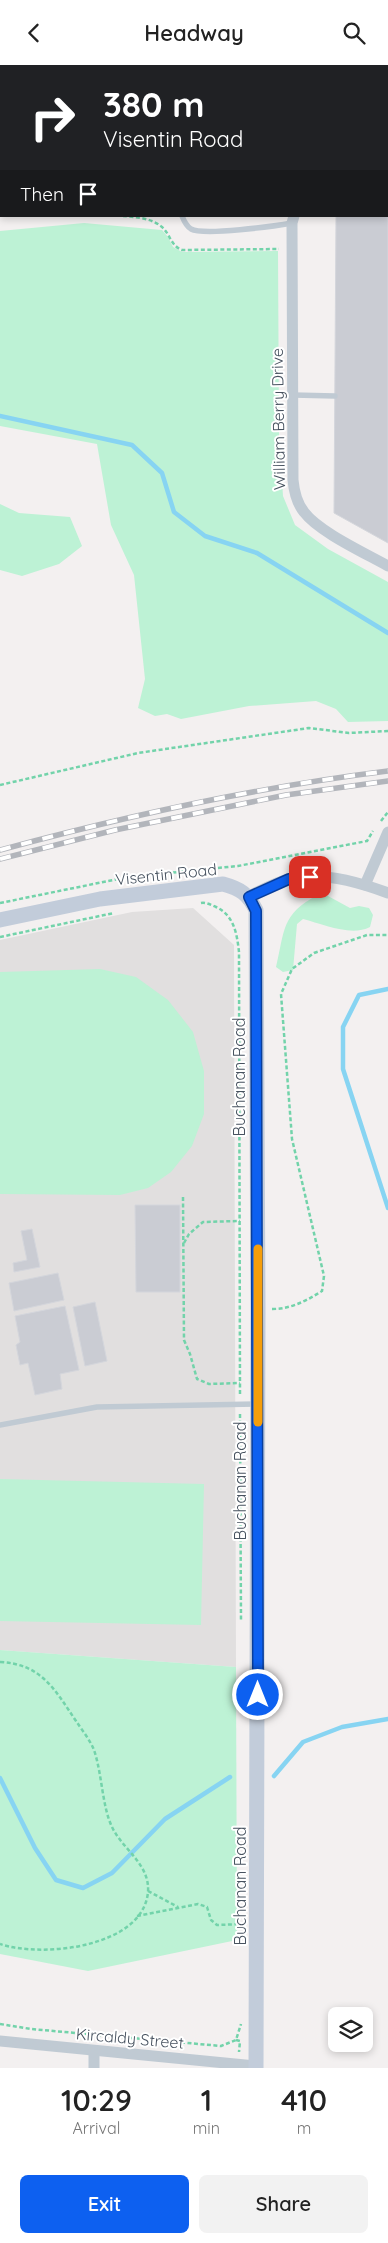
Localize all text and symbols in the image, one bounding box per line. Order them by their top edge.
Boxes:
icon: back [20,19,48,47]
text: Headway [144,19,244,47]
icon: search [340,19,368,47]
text: 380 m [103,82,205,126]
icon: right [20,85,85,150]
text: Visentin Road [103,125,243,153]
icon: arrive [74,180,102,208]
text: Then [20,182,64,206]
street label: William Berry Drive [267,348,289,490]
pin [289,856,331,898]
street label: Visentin Road [114,859,218,889]
icon: arrive [296,863,324,891]
street label: Buchanan Road [229,1018,249,1136]
street label: Buchanan Road [230,1422,250,1540]
position arrow [231,1668,283,1720]
street label: Buchanan Road [230,1827,250,1945]
map controls [328,2007,373,2052]
button: layers [328,2007,373,2052]
street label: Kircaldy Street [75,2023,185,2053]
text: 10:29 [61,2081,132,2119]
text: 1 [201,2081,212,2119]
text: 410 [281,2081,327,2119]
text: Arrival [72,2118,120,2138]
text: min [193,2118,220,2138]
text: m [297,2118,311,2138]
button: Exit [20,2175,189,2233]
button: Share [199,2175,368,2233]

